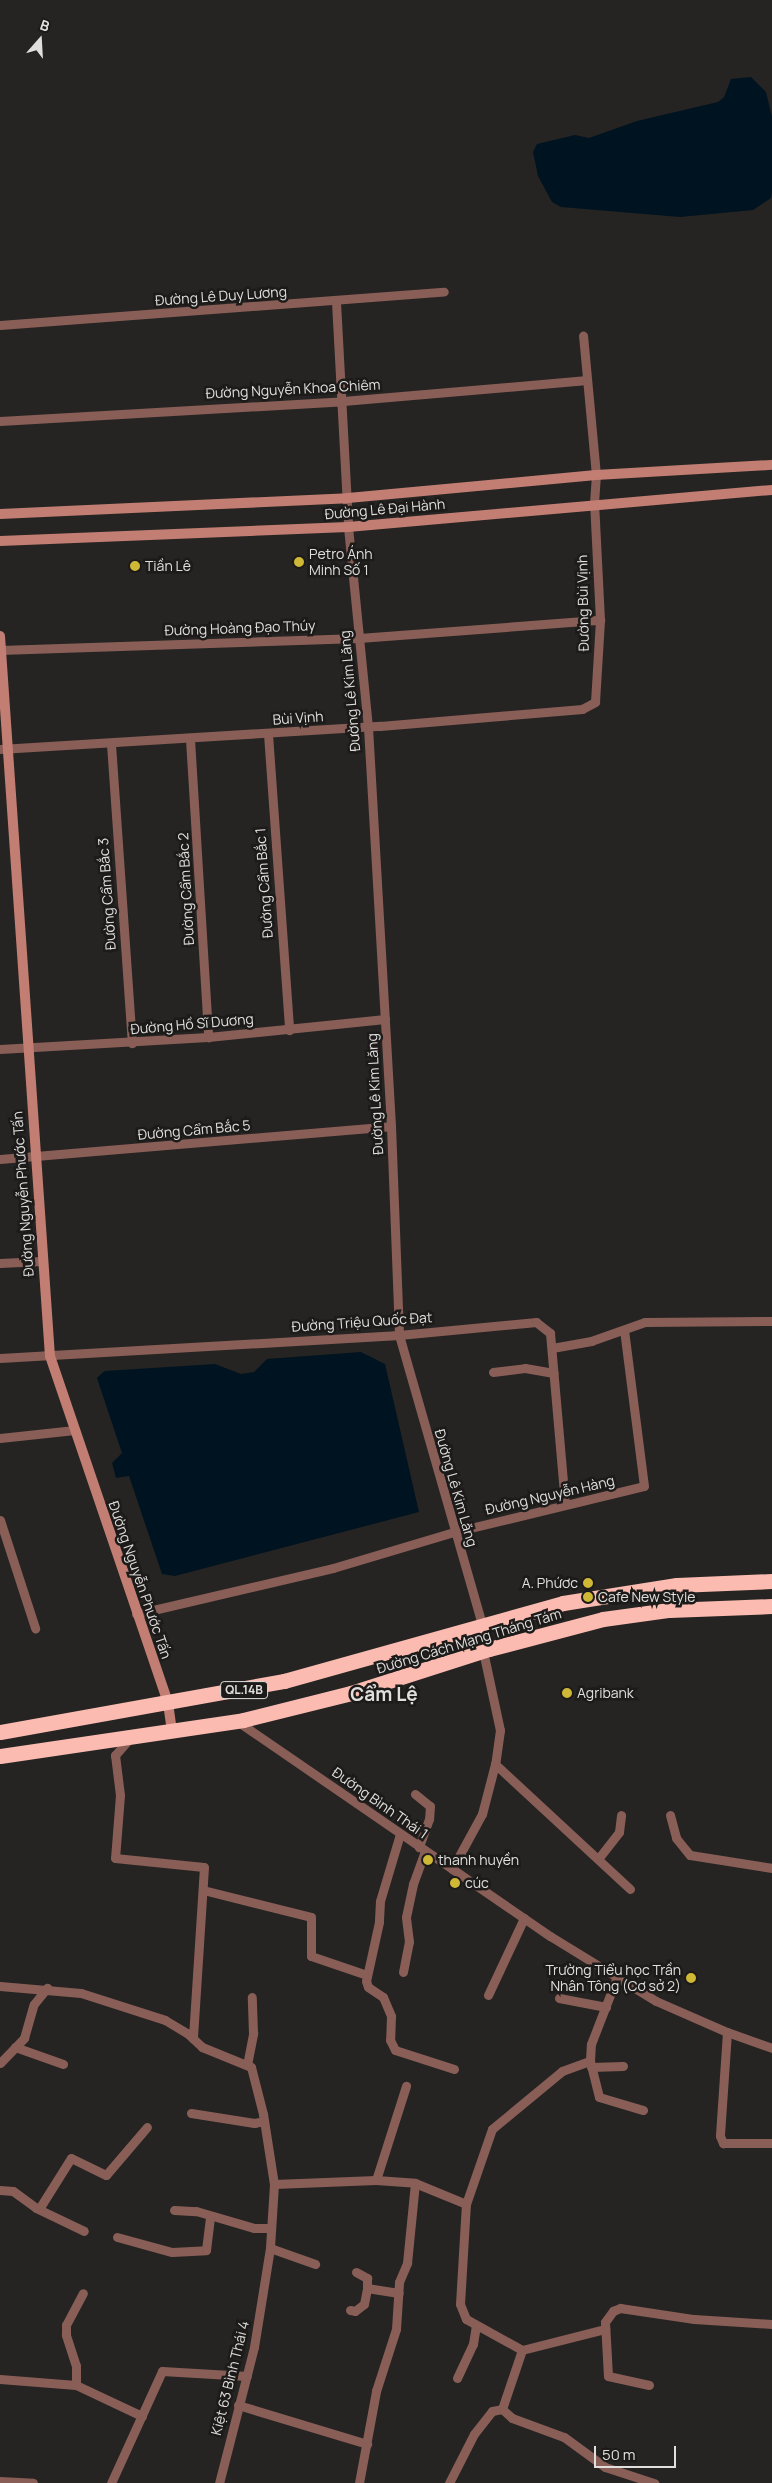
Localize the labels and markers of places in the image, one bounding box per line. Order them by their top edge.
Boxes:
place label: Petro Ánh Minh Số 1 [309,546,373,578]
marker: Petro Ánh Minh Số 1 [293,556,305,568]
place label: Tiần Lê [145,558,191,574]
marker: Tiần Lê [129,560,141,572]
place label: A. Phứơc [522,1575,578,1591]
marker: A. Phứơc [582,1577,594,1589]
place label: Cafe New Style [598,1589,695,1605]
marker: Cafe New Style [582,1591,594,1603]
place label: Agribank [577,1685,634,1701]
marker: Agribank [561,1687,573,1699]
place label: thanh huyền [438,1852,519,1868]
marker: thanh huyền [422,1854,434,1866]
place label: cúc [465,1875,489,1891]
marker: cúc [449,1877,461,1889]
place label: Trường Tiểu học Trần Nhân Tông (Cơ sở 2) [545,1962,681,1994]
marker: Trường Tiểu học Trần Nhân Tông (Cơ sở 2) [685,1972,697,1984]

